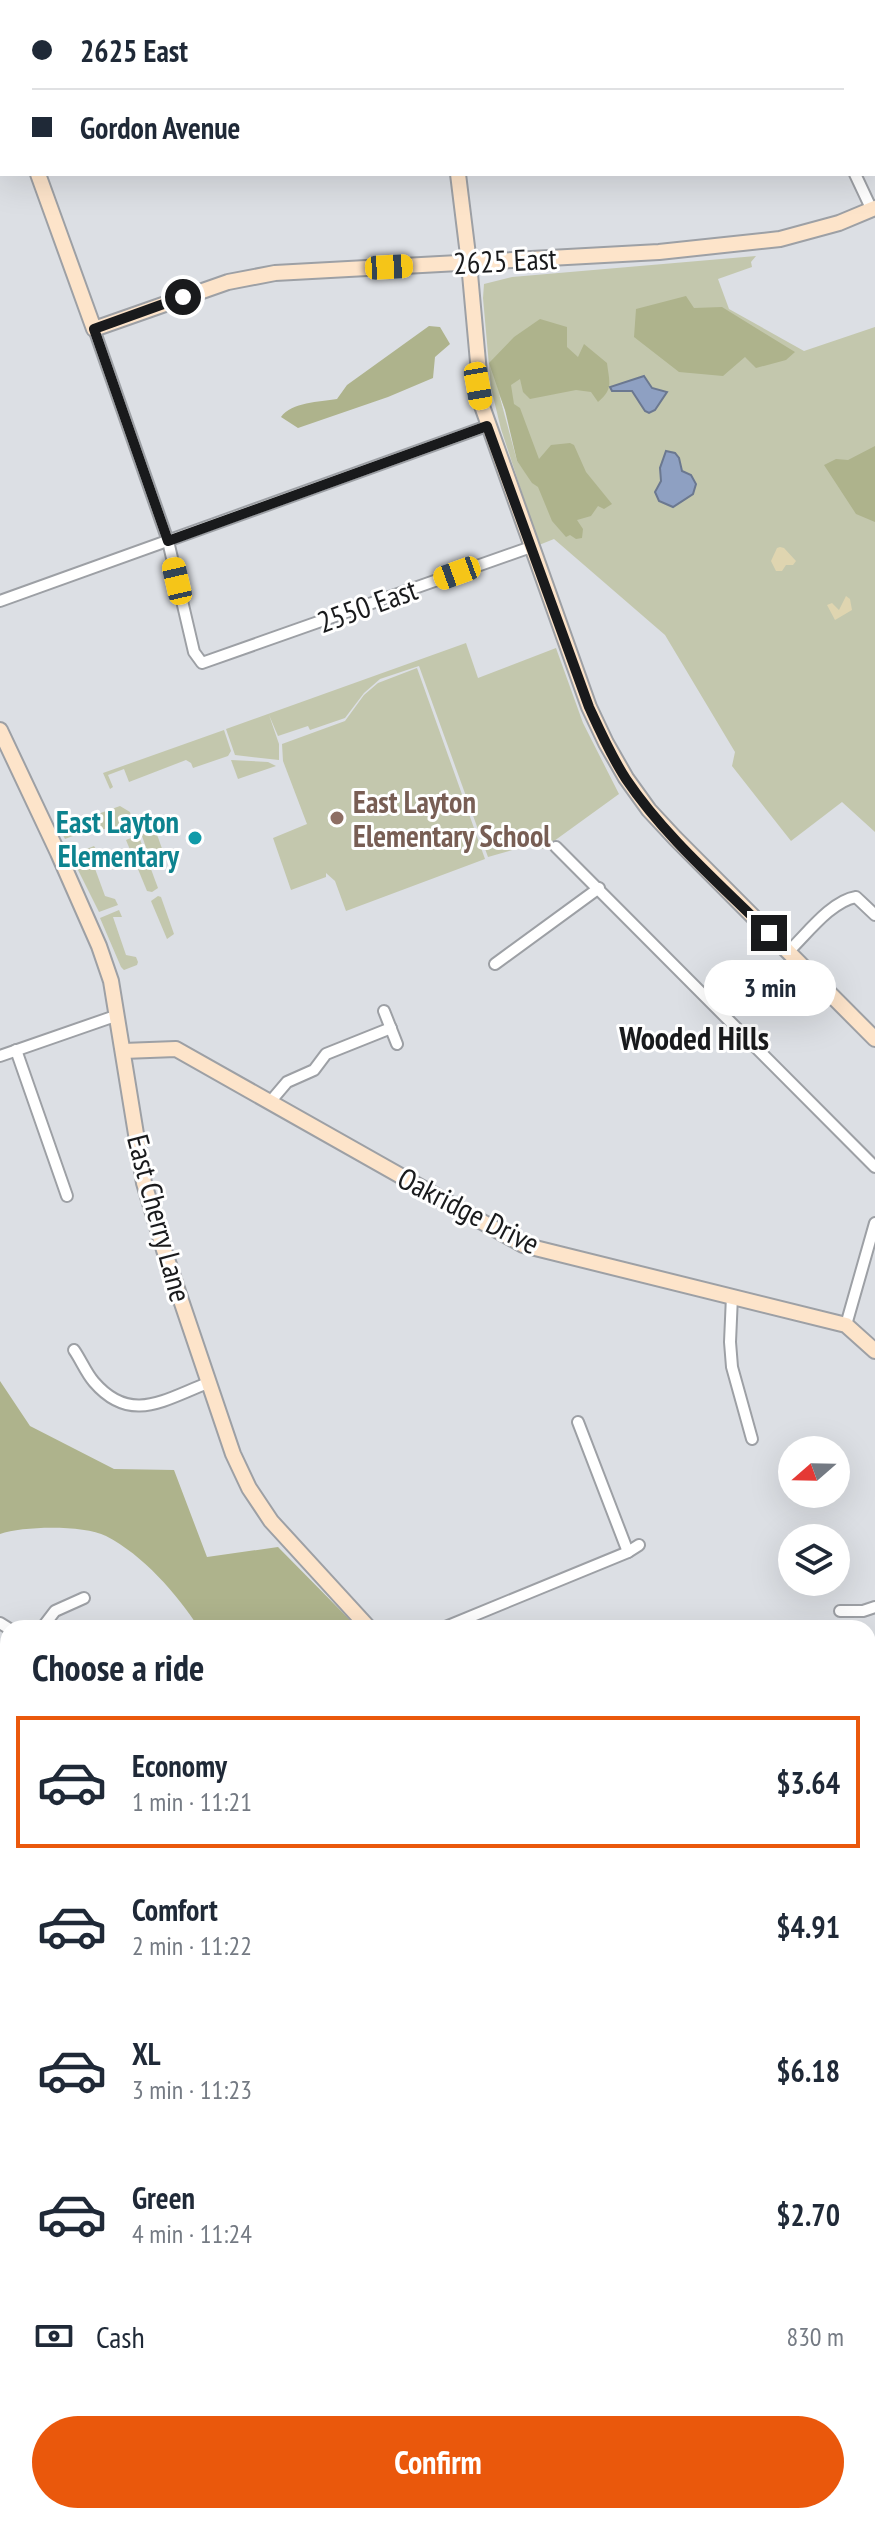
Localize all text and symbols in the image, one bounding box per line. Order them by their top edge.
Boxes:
text: 2625 East [80,31,188,70]
text: Gordon Avenue [80,108,240,147]
street label: 2625 East [452,238,559,282]
car [364,254,414,280]
route start [165,279,201,315]
car [462,360,494,412]
car [430,554,484,592]
car [160,555,194,607]
street label: 2550 East [312,569,423,641]
place label: East Layton Elementary School [353,782,551,855]
place label: East Layton Elementary [56,802,180,875]
marker: East Layton Elementary School [328,809,346,827]
marker: East Layton Elementary [186,829,204,847]
route end [751,915,787,951]
callout: 3 min [703,961,835,1017]
text: 3 min [744,971,796,1004]
district label: Wooded Hills [618,1017,769,1059]
street label: East Cherry Lane [119,1130,201,1306]
street label: Oakridge Drive [392,1158,546,1262]
north arrow [778,1436,850,1508]
map controls [778,1436,850,1596]
button: layers [778,1524,850,1596]
text: Choose a ride [32,1644,204,1691]
icon: car [36,1746,108,1818]
text: Economy [132,1746,227,1785]
text: $3.64 [776,1763,840,1802]
text: 1 min · 11:21 [132,1785,252,1818]
icon: car [36,1890,108,1962]
text: Comfort [132,1890,218,1929]
text: $4.91 [776,1907,840,1946]
text: 2 min · 11:22 [132,1929,252,1962]
icon: car [36,2034,108,2106]
text: XL [132,2034,161,2073]
text: $6.18 [776,2051,840,2090]
text: 3 min · 11:23 [132,2073,252,2106]
icon: car [36,2178,108,2250]
text: Green [132,2178,195,2217]
text: $2.70 [776,2195,840,2234]
text: 4 min · 11:24 [132,2217,252,2250]
icon: cash [32,2314,76,2358]
text: Cash [96,2317,145,2356]
text: 830 m [786,2320,844,2353]
button: Confirm [32,2416,844,2508]

